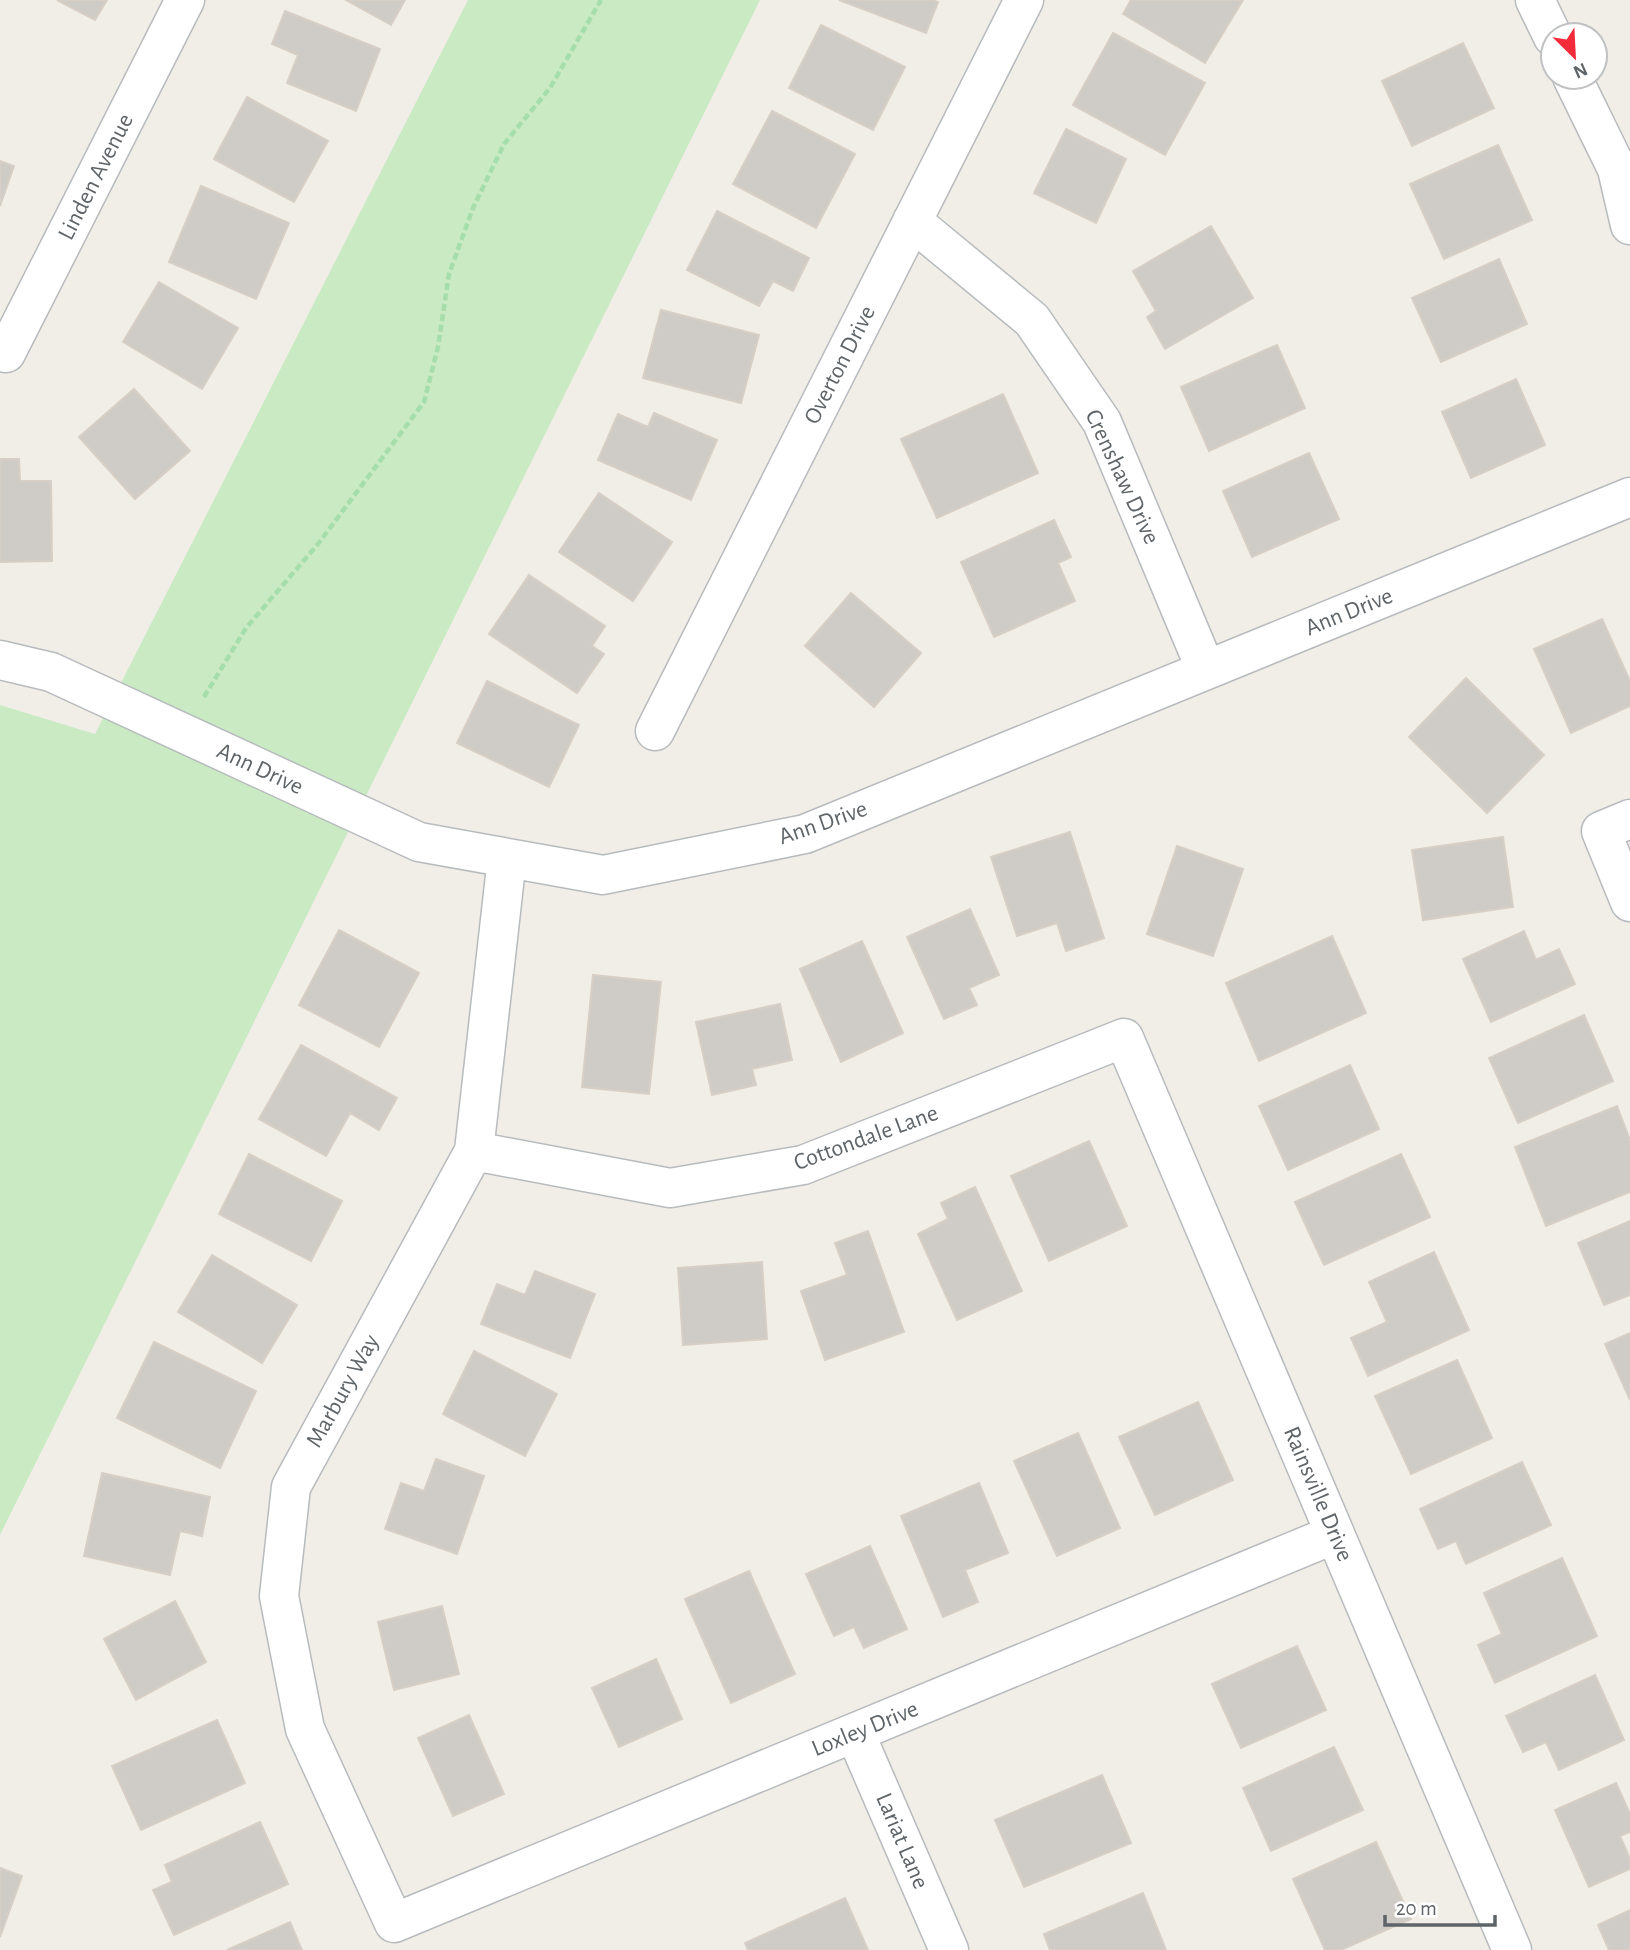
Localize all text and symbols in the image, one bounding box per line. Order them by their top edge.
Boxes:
north arrow [1539,21,1609,91]
text: N [1570,59,1590,82]
street label: Linden Avenue [54,110,138,244]
street label: Overton Drive [800,302,880,428]
street label: Crenshaw Drive [1080,406,1164,548]
street label: Ann Drive [1302,584,1396,640]
street label: Ann Drive [213,739,307,799]
street label: Ann Drive [776,797,870,849]
street label: Cottondale Lane [791,1101,941,1175]
street label: Marbury Way [302,1330,384,1452]
street label: Rainsville Drive [1279,1423,1357,1565]
street label: Loxley Drive [808,1697,922,1761]
street label: Lariat Lane [871,1790,933,1892]
scale bar [1385,1884,1495,1928]
text: 20 m [1396,1898,1437,1919]

